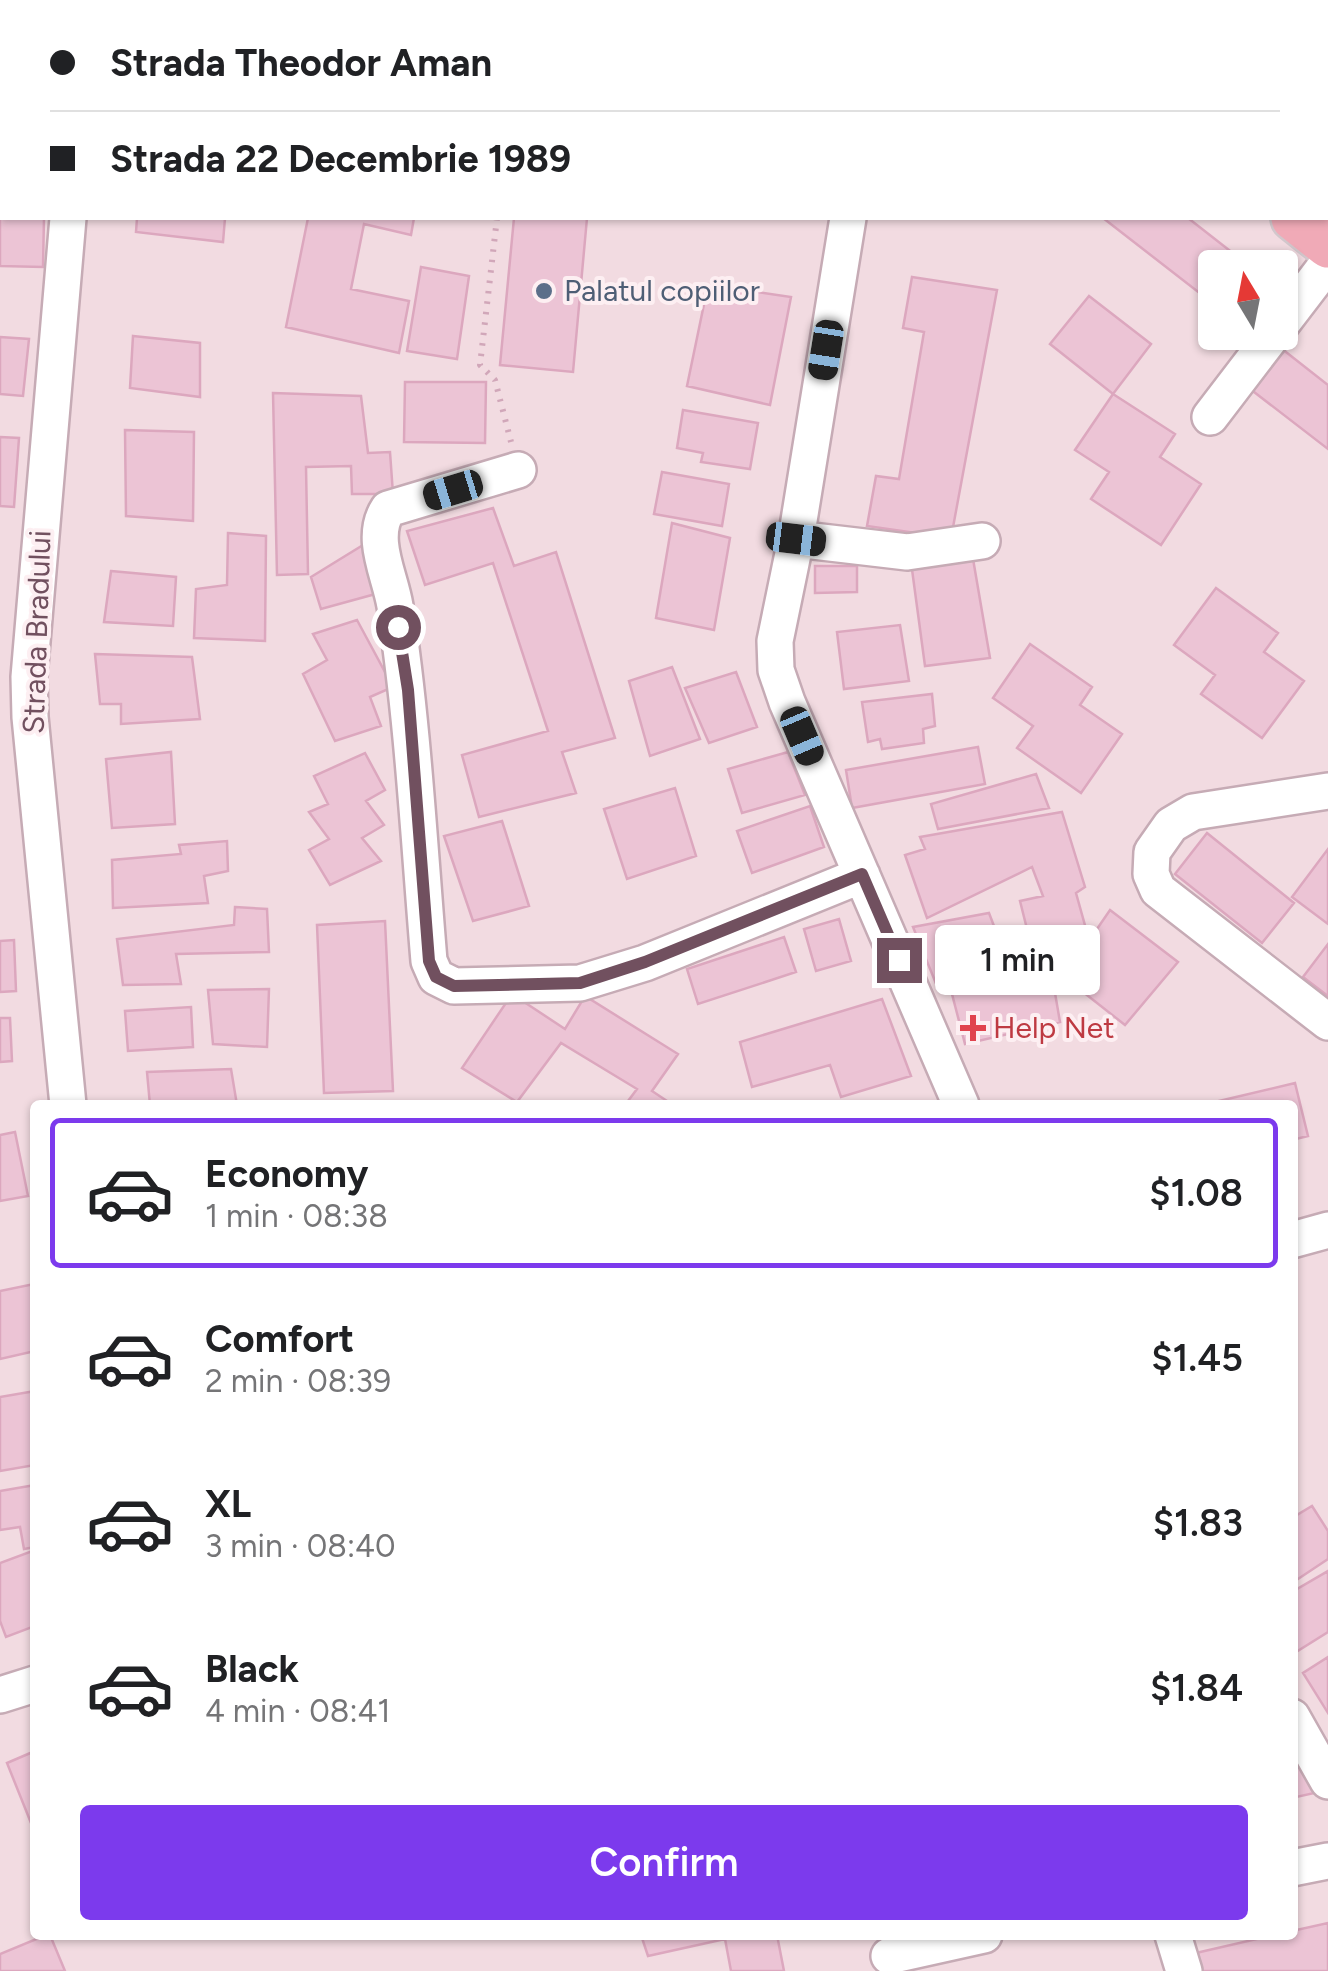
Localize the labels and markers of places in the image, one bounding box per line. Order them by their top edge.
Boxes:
place label: Palatul copiilor [564,272,760,309]
marker: Palatul copiilor [533,280,555,302]
place label: Help Net [993,1009,1115,1046]
marker: Help Net [962,1017,984,1039]

